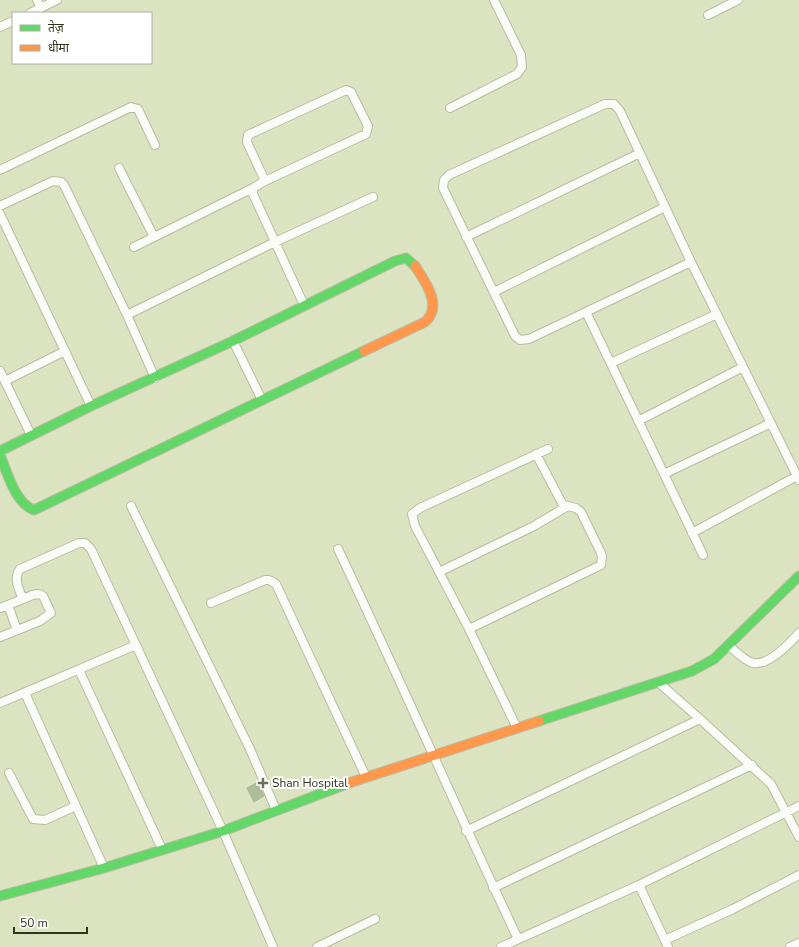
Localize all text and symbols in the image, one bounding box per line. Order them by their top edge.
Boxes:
legend [12,12,152,64]
text: तेज़ [48,20,65,36]
text: धीमा [48,40,70,56]
place label: Shan Hospital [272,775,348,791]
marker: Shan Hospital [257,777,269,789]
scale bar [14,909,87,935]
text: 50 m [20,915,48,931]

